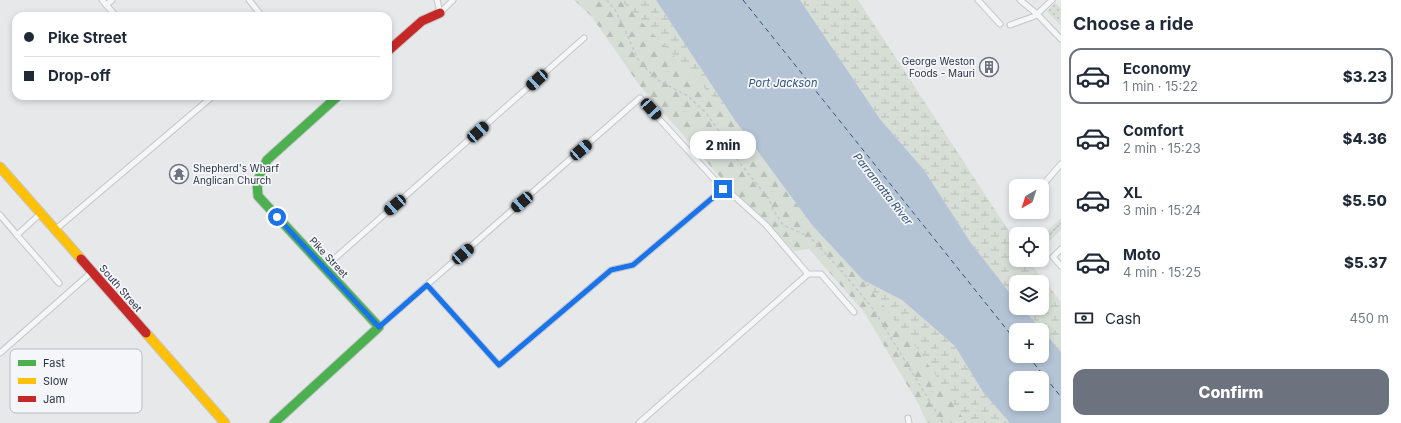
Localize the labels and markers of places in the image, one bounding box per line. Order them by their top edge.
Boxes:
place label: George Weston Foods - Mauri [902,55,975,79]
building icon: George Weston Foods - Mauri [978,56,1000,78]
place label: Shepherd's Wharf Anglican Church [193,162,279,186]
temple icon: Shepherd's Wharf Anglican Church [168,163,190,185]

